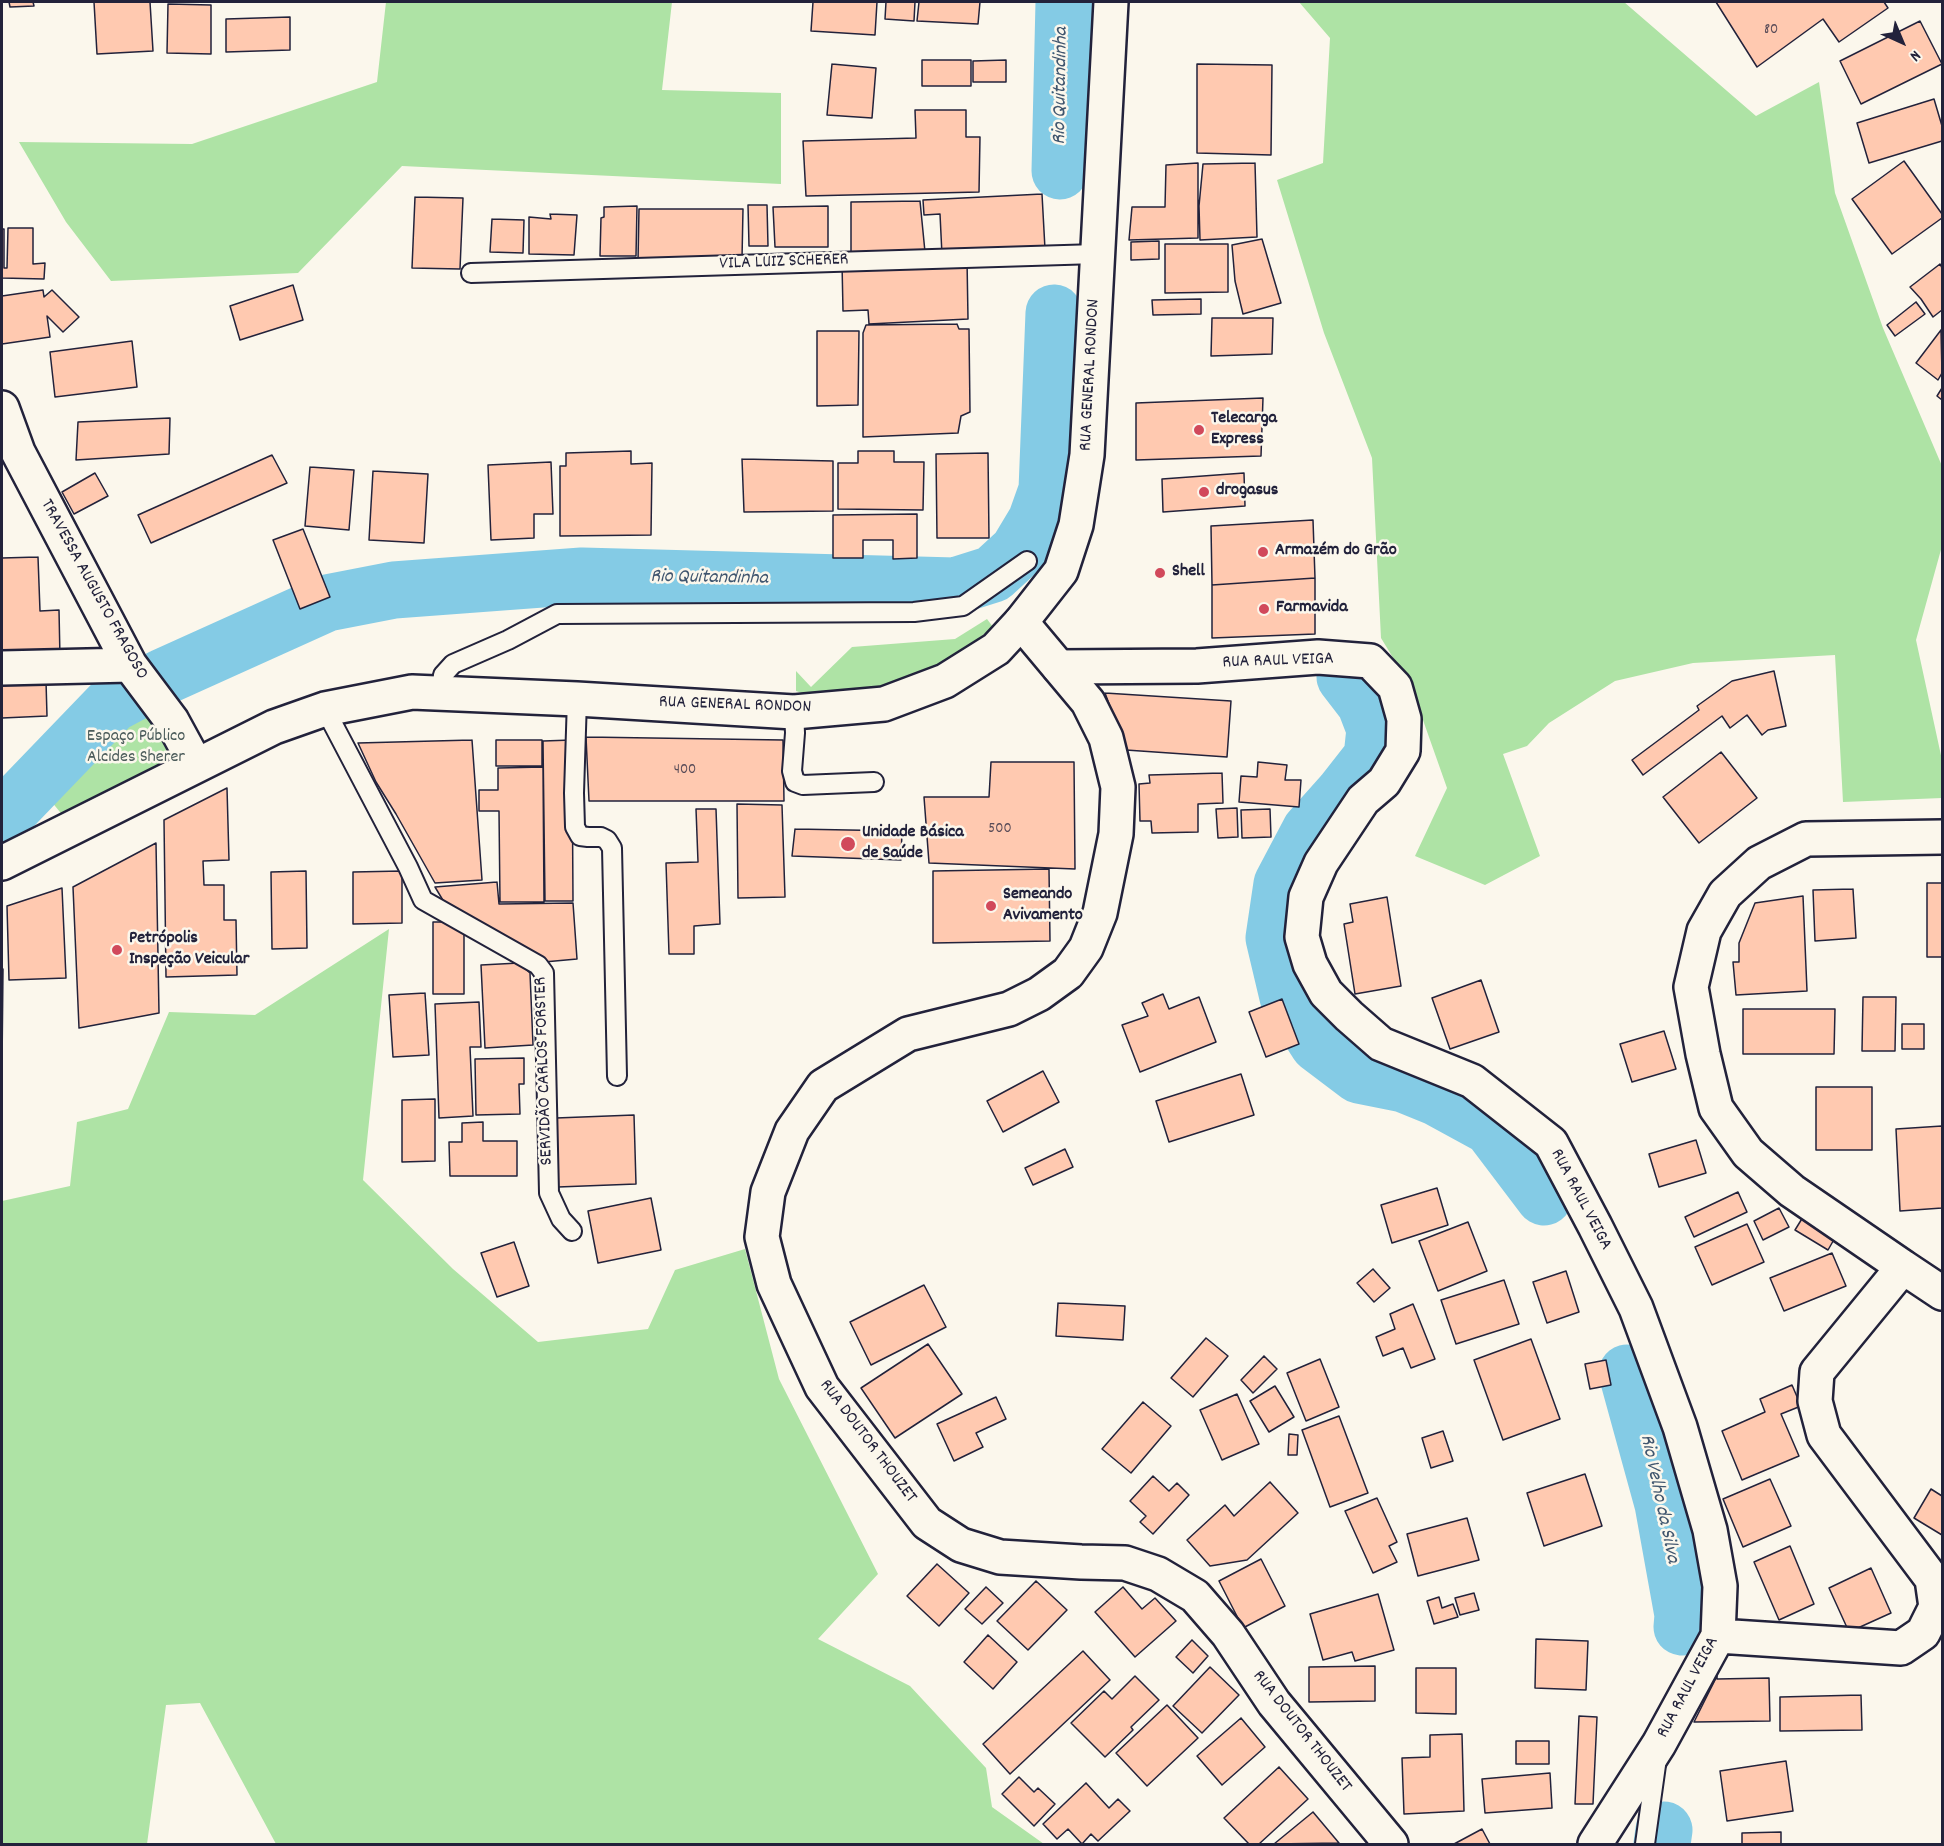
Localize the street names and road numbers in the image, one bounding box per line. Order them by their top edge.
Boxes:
street label: VILA LUIZ SCHERER [719,250,849,276]
street label: RUA GENERAL RONDON [1076,298,1106,452]
street label: TRAVESSA AUGUSTO FRAGOSO [34,496,152,684]
street label: RUA RAUL VEIGA [1222,649,1334,675]
street label: RUA GENERAL RONDON [659,693,811,719]
street label: SERVIDÃO CARLOS FORSTER [531,976,559,1166]
street label: RUA RAUL VEIGA [1544,1146,1616,1254]
street label: RUA DOUTOR THOUZET [814,1376,920,1508]
street label: RUA RAUL VEIGA [1653,1634,1725,1742]
street label: RUA DOUTOR THOUZET [1247,1667,1355,1797]

